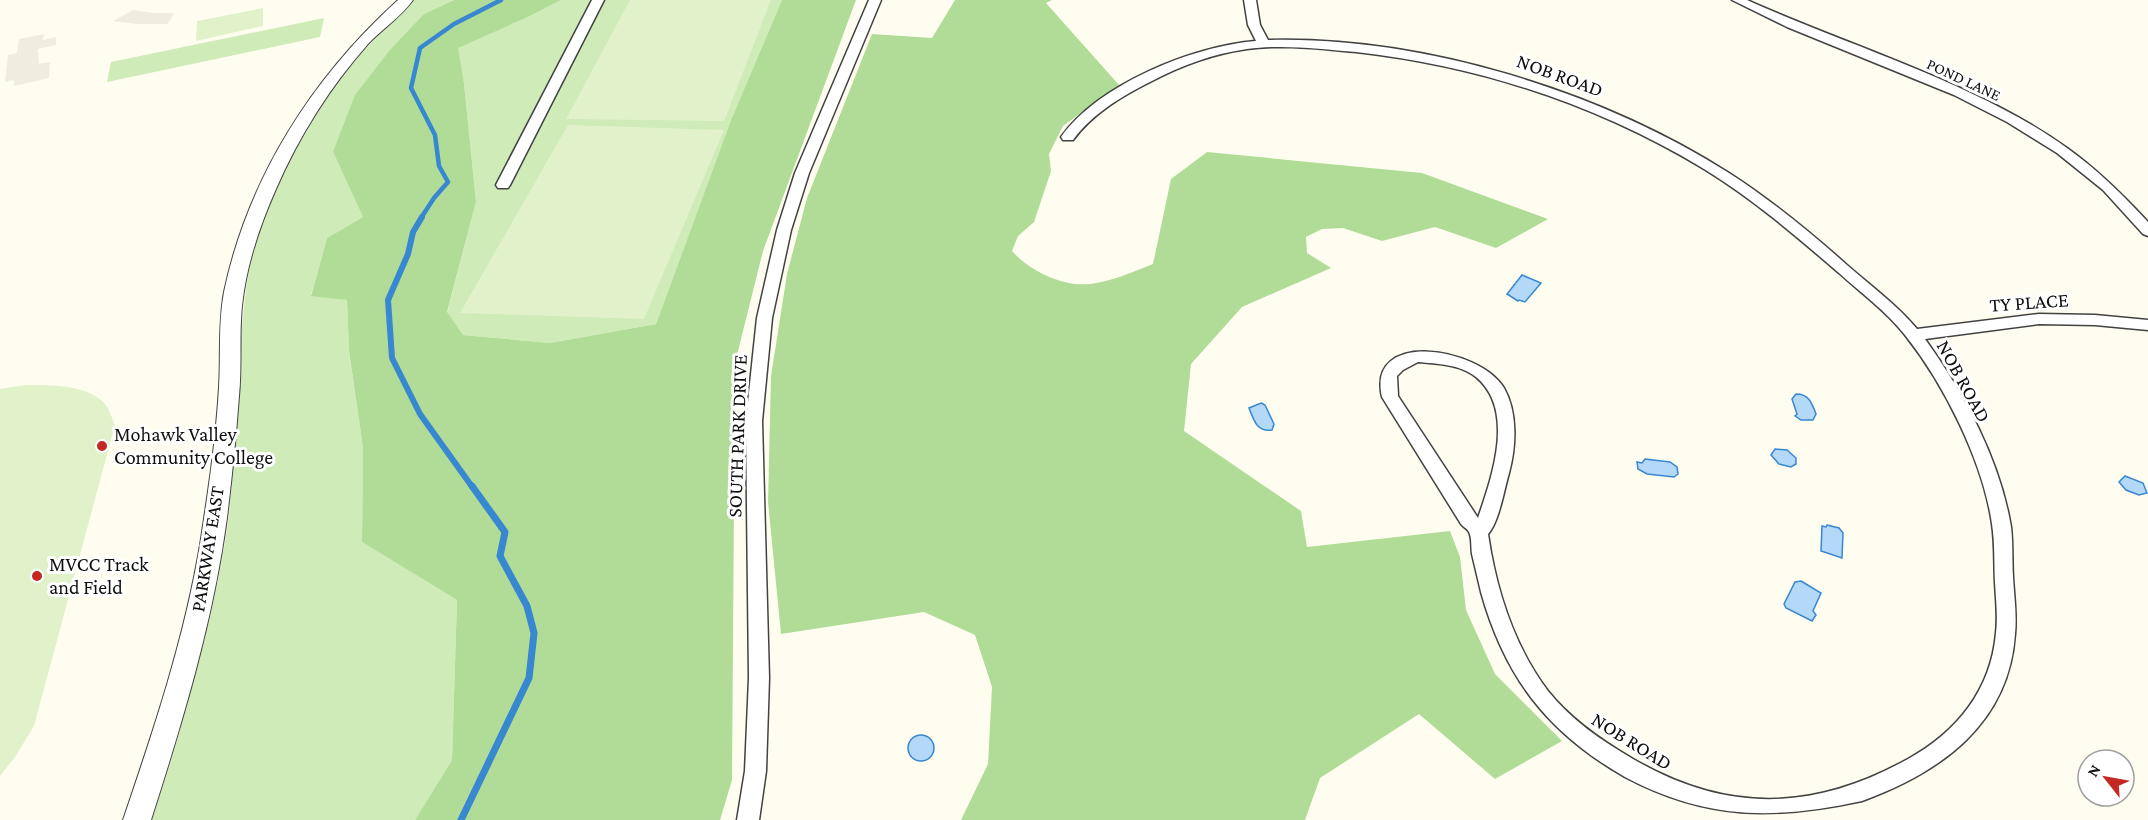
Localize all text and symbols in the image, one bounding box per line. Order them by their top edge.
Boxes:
street label: NOB ROAD [1514,49,1606,101]
street label: POND LANE [1924,55,2004,104]
street label: TY PLACE [1989,288,2069,316]
street label: NOB ROAD [1933,336,1995,426]
street label: SOUTH PARK DRIVE [723,354,751,518]
place label: Mohawk Valley Community College [114,423,273,469]
marker: Mohawk Valley Community College [95,439,109,453]
street label: PARKWAY EAST [186,484,228,613]
place label: MVCC Track and Field [49,553,149,598]
marker: MVCC Track and Field [30,569,44,583]
street label: NOB ROAD [1588,708,1676,774]
north arrow [2076,748,2136,808]
text: N [2083,761,2104,780]

